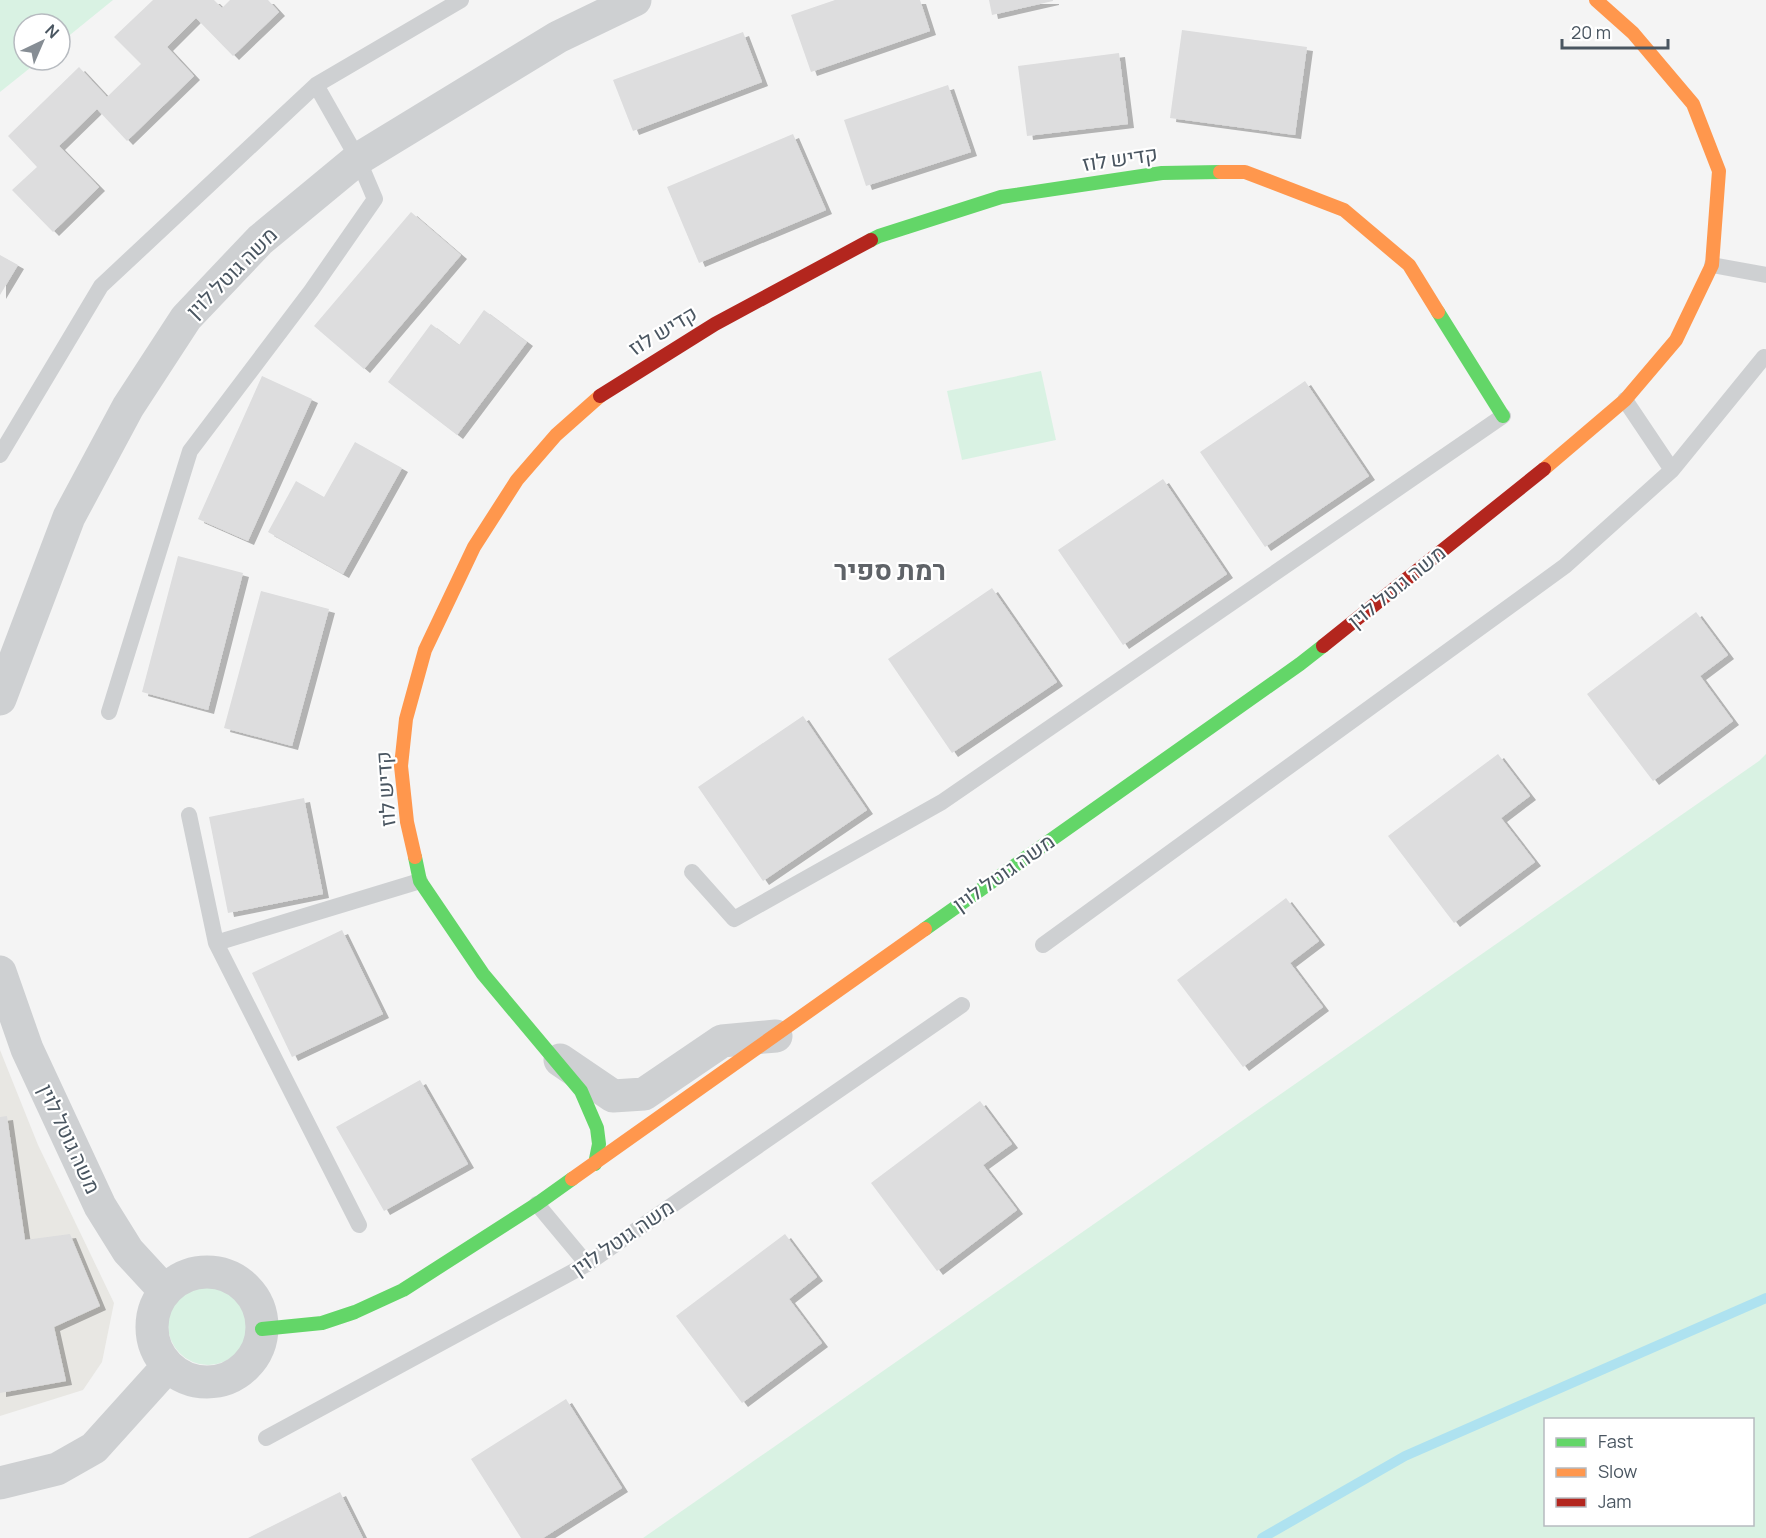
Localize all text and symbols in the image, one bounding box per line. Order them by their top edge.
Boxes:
north arrow [12,12,72,72]
scale bar [1562,12,1668,50]
text: N [41,19,64,43]
text: 20 m [1571,20,1611,44]
street label: קדיש לוז [1080,139,1159,177]
street label: משה גוטל לוין [180,221,283,324]
street label: קדיש לוז [623,299,702,362]
street label: משה גוטל לוין [1342,538,1451,634]
district label: רמת ספיר [834,551,946,588]
street label: קדיש לוז [368,750,402,828]
street label: משה גוטל לוין [947,827,1060,918]
street label: משה גוטל לוין [32,1079,108,1198]
street label: משה גוטל לוין [566,1193,679,1282]
legend [1544,1418,1754,1526]
text: Fast [1598,1429,1633,1453]
text: Slow [1598,1459,1638,1483]
text: Jam [1598,1489,1632,1513]

